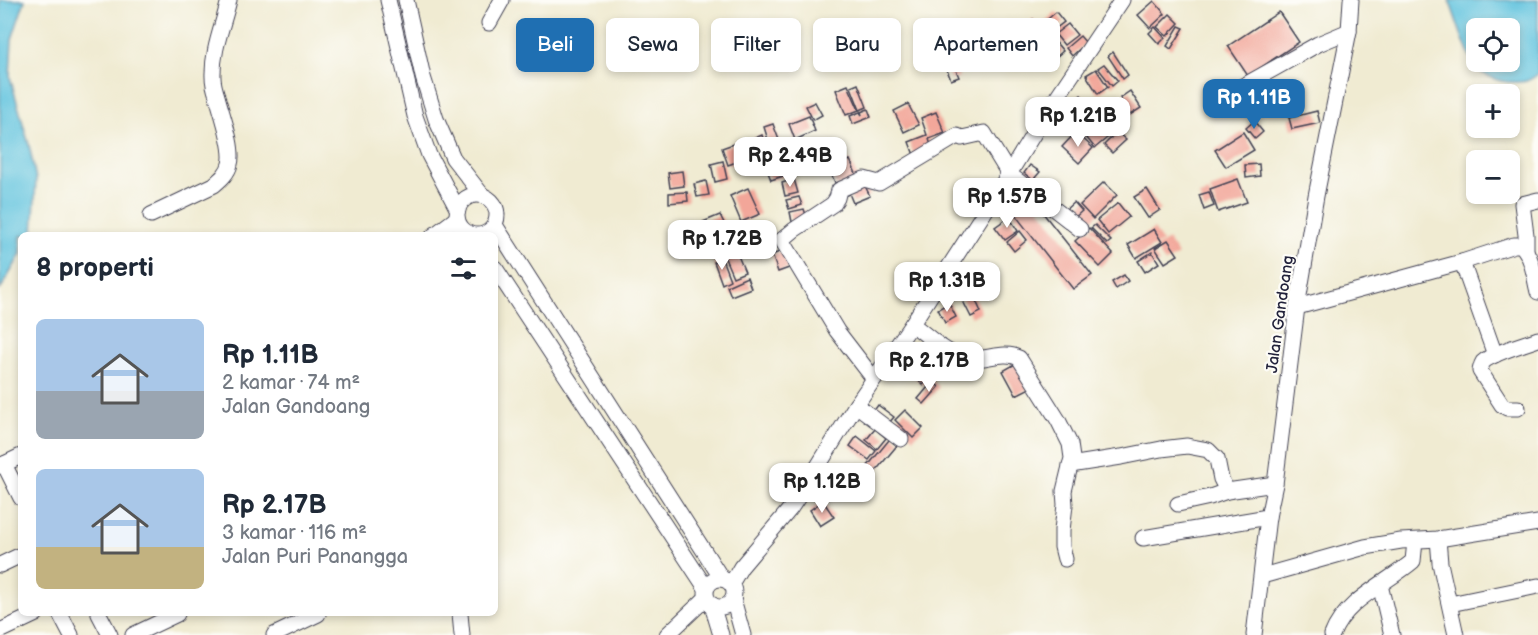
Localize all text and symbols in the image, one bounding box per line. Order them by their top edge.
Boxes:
chip: Beli [516,18,594,72]
chip: Sewa [606,18,699,72]
chip: Filter [711,18,801,72]
chip: Baru [813,18,901,72]
chip: Apartemen [913,18,1060,72]
map controls [1466,18,1520,204]
button: locate [1466,18,1520,72]
pin: Rp 1.11B [1192,79,1316,130]
button: + [1466,84,1520,138]
text: Rp 1.11B [1217,86,1291,110]
pin: Rp 1.21B [1016,97,1140,148]
text: Rp 1.21B [1039,104,1117,128]
pin: Rp 2.49B [728,137,852,188]
text: Rp 2.49B [748,144,832,168]
button: − [1466,150,1520,204]
pin: Rp 1.57B [945,178,1069,229]
text: Rp 1.57B [967,185,1047,209]
pin: Rp 1.72B [660,220,784,271]
text: Rp 1.72B [682,227,762,251]
icon: filters [447,252,480,285]
text: 8 properti [36,253,154,284]
street label: Jalan Gandoang [1263,254,1298,374]
pin: Rp 1.31B [885,262,1009,313]
text: Rp 1.31B [908,269,986,293]
text: Rp 1.11B [222,340,319,371]
pin: Rp 2.17B [867,342,991,393]
icon: home [84,343,156,415]
text: Rp 2.17B [889,349,969,373]
text: 2 kamar · 74 m² [222,371,360,395]
text: Jalan Gandoang [222,395,370,419]
pin: Rp 1.12B [760,463,884,514]
text: Rp 1.12B [783,470,861,494]
text: Rp 2.17B [222,490,327,521]
icon: home [84,493,156,565]
text: 3 kamar · 116 m² [222,521,367,545]
text: Jalan Puri Panangga [222,545,408,569]

